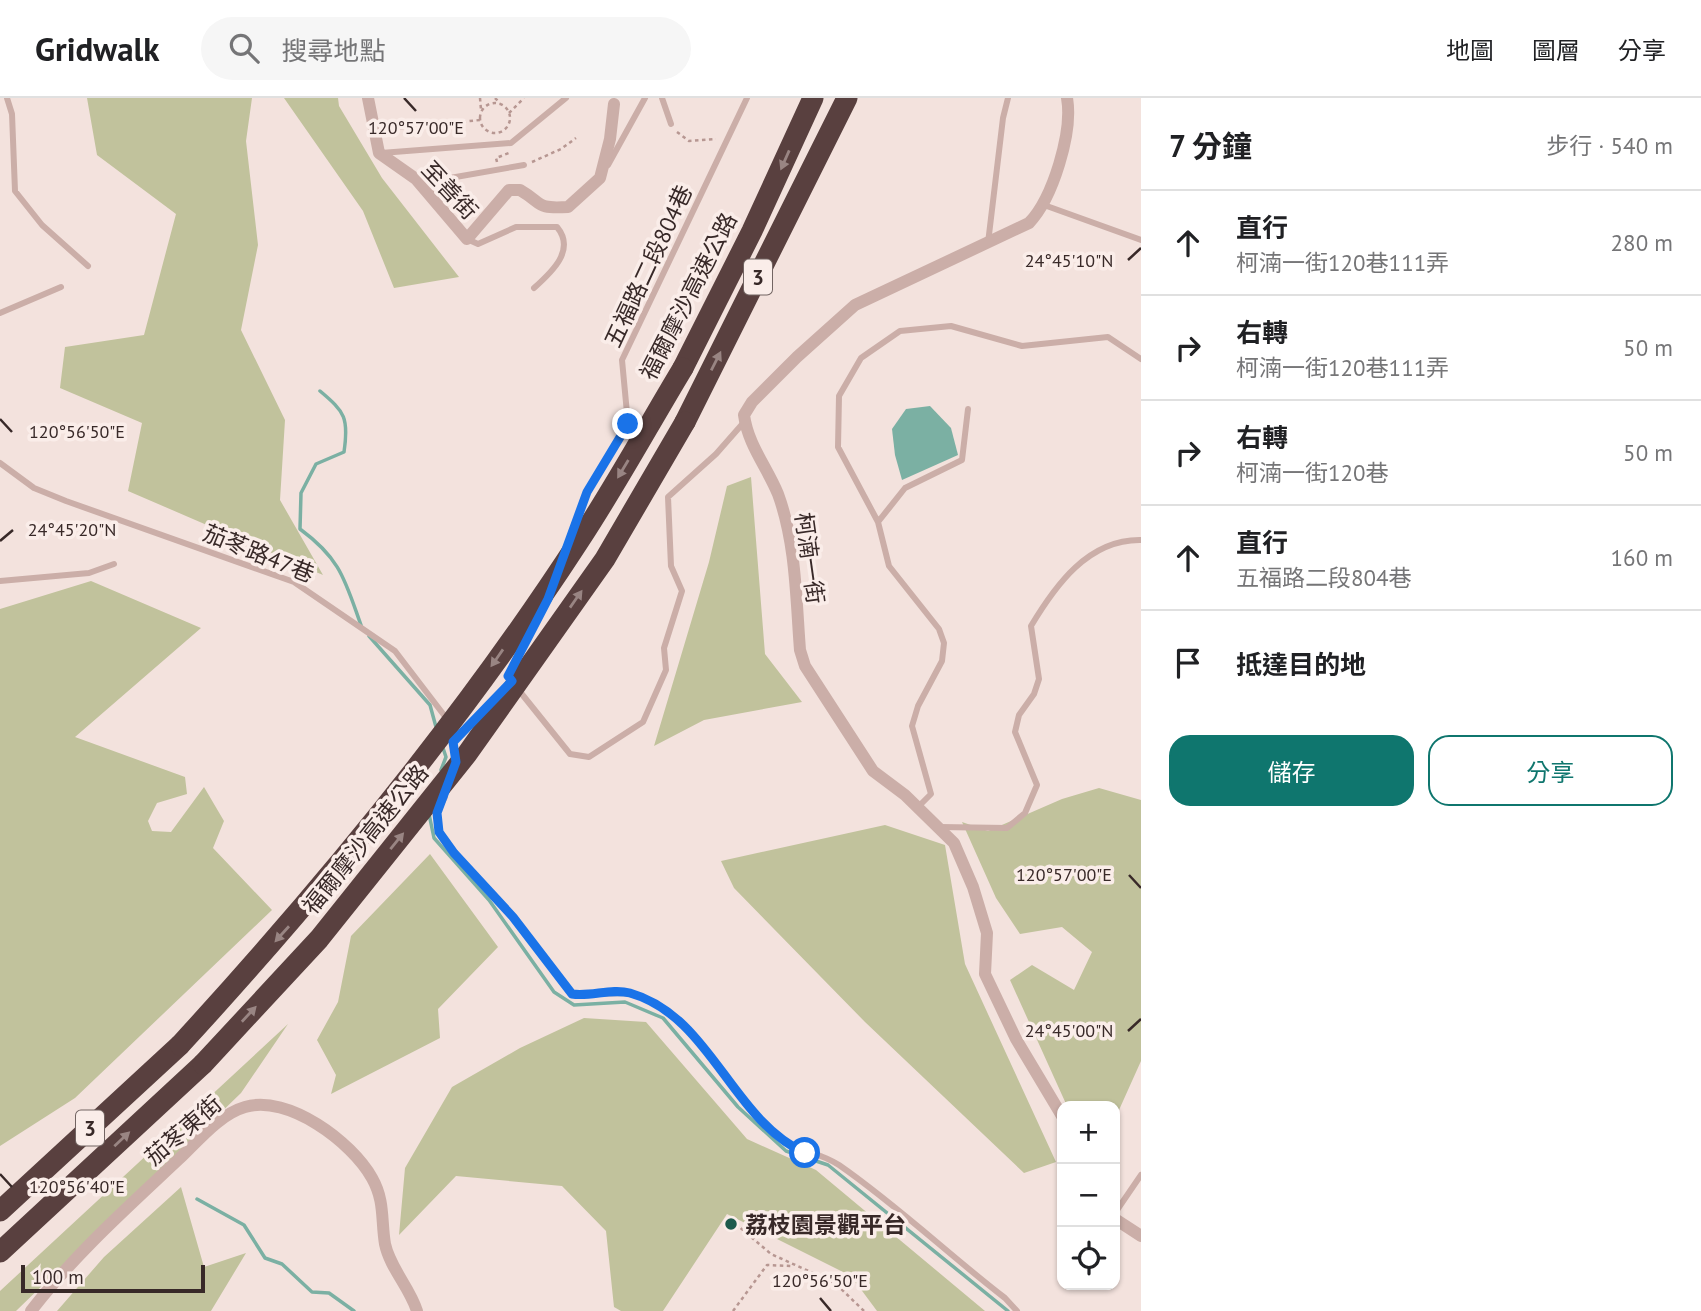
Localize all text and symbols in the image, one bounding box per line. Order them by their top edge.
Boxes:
search box [201,17,691,80]
text: Gridwalk [35,27,159,70]
icon: search [225,29,263,67]
text: 搜尋地點 [281,34,385,67]
text: 地圖 [1446,35,1494,66]
text: 圖層 [1532,35,1580,66]
text: 分享 [1618,35,1666,66]
text: 120°57'00"E [368,116,464,139]
text: 7 分鐘 [1169,126,1252,165]
text: 步行 · 540 m [1546,131,1673,160]
one-way arrow [779,150,790,170]
street label: 至善街 [416,155,484,225]
street label: 五福路二段804巷 [598,180,698,352]
street label: 福爾摩沙高速公路 [633,207,743,385]
text: 直行 [1236,211,1288,244]
icon: ahead [1169,224,1207,262]
text: 280 m [1611,228,1673,257]
text: 柯湳一街120巷111弄 [1236,248,1449,277]
text: 24°45'10"N [1025,249,1113,272]
road number: 3 [744,260,772,294]
text: 右轉 [1236,316,1288,349]
icon: right [1169,329,1207,367]
text: 50 m [1623,333,1673,362]
one-way arrow [711,351,722,371]
text: 柯湳一街120巷111弄 [1236,353,1449,382]
route end [612,408,643,439]
text: 120°56'50"E [29,420,125,443]
text: 右轉 [1236,421,1288,454]
icon: right [1169,434,1207,472]
text: 50 m [1623,438,1673,467]
text: 柯湳一街120巷 [1236,458,1389,487]
one-way arrow [616,459,629,478]
street label: 柯湳一街 [789,510,831,606]
text: 24°45'20"N [28,518,116,541]
street label: 茄苳路47巷 [199,518,319,588]
text: 直行 [1236,526,1288,559]
icon: ahead [1169,539,1207,577]
text: 160 m [1611,543,1673,572]
text: 五福路二段804巷 [1236,563,1412,592]
one-way arrow [569,590,583,608]
icon: arrive [1169,644,1207,682]
text: 抵達目的地 [1236,648,1366,681]
one-way arrow [490,649,504,667]
button: 儲存 [1169,735,1414,806]
button: 分享 [1428,735,1673,806]
street label: 福爾摩沙高速公路 [296,758,434,920]
one-way arrow [390,833,405,851]
text: 120°57'00"E [1016,863,1112,886]
one-way arrow [274,925,290,942]
one-way arrow [241,1006,257,1023]
text: 24°45'00"N [1025,1019,1113,1042]
street label: 茄苳東街 [139,1089,227,1171]
map controls [1057,1101,1120,1290]
button: + [1057,1101,1120,1164]
road number: 3 [76,1110,104,1146]
one-way arrow [113,1131,131,1147]
route start [789,1137,820,1168]
button: − [1057,1164,1120,1227]
text: 120°56'40"E [29,1175,125,1198]
place label: 荔枝園景觀平台 [745,1210,906,1239]
marker: 荔枝園景觀平台 [723,1216,739,1232]
button: locate [1057,1227,1120,1290]
scale bar [21,1262,205,1294]
text: 100 m [32,1265,84,1289]
text: 120°56'50"E [772,1269,868,1292]

